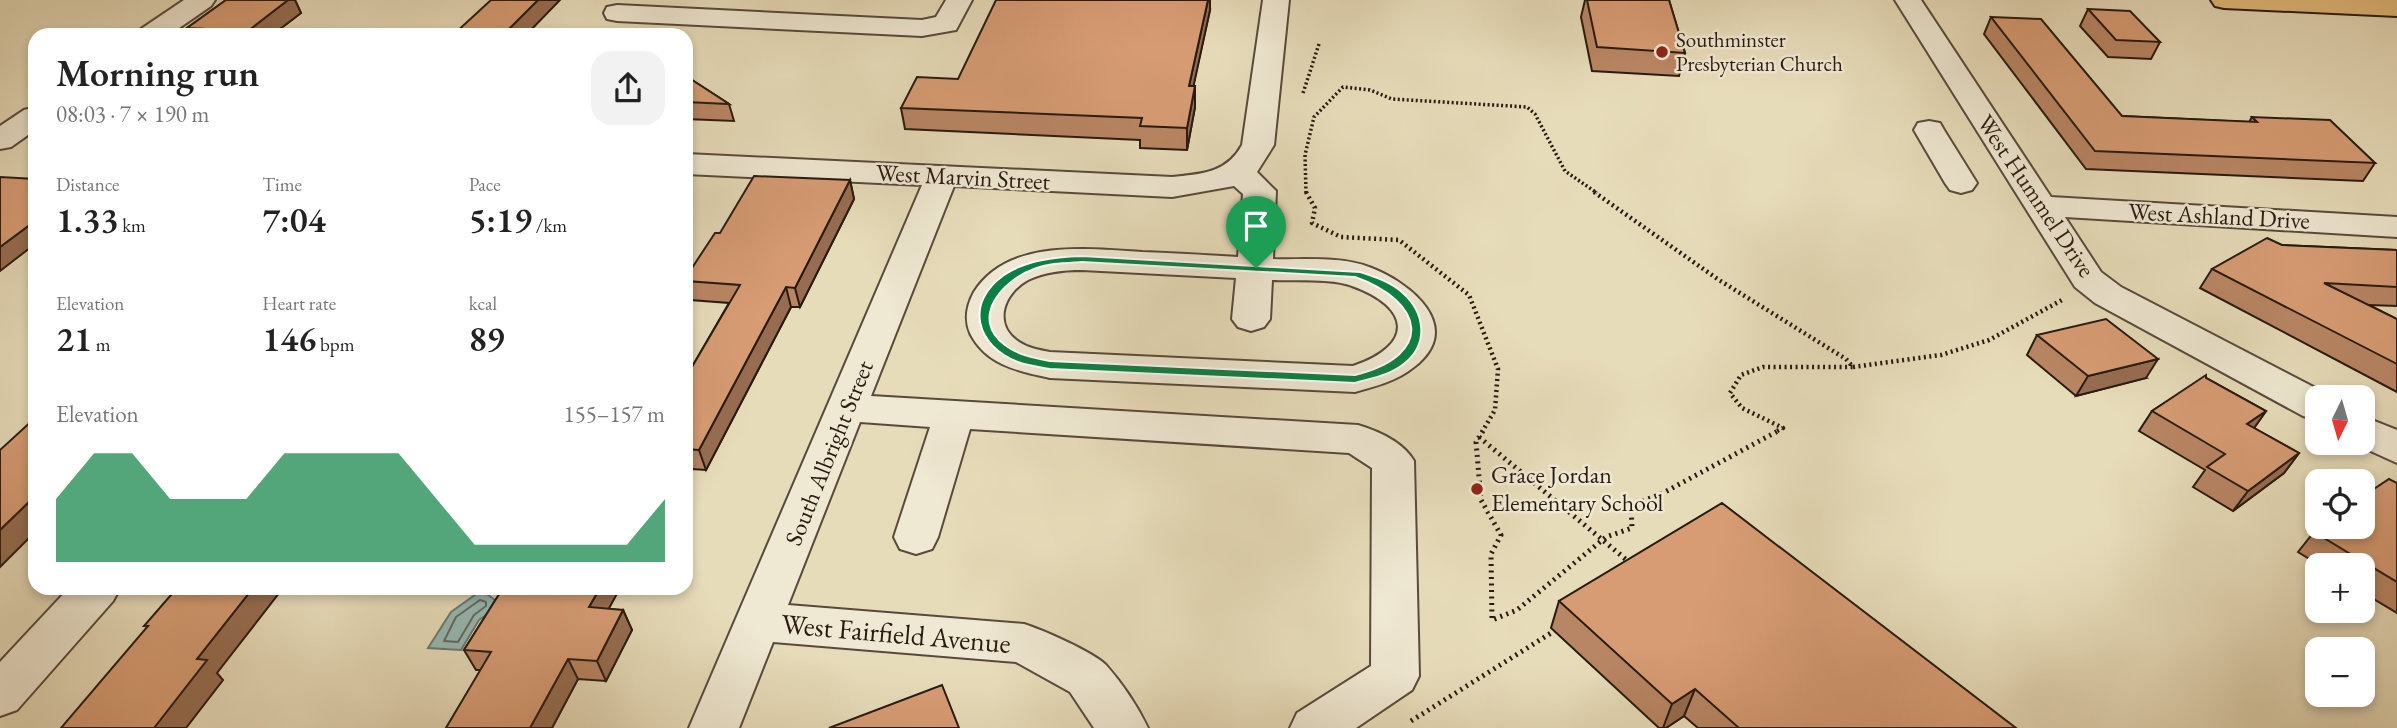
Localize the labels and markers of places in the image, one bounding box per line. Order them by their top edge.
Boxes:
place label: Southminster Presbyterian Church [1676,26,1843,77]
marker: Southminster Presbyterian Church [1654,44,1670,60]
pin [1226,196,1286,268]
place label: Grace Jordan Elementary School [1491,459,1663,518]
marker: Grace Jordan Elementary School [1469,481,1485,497]

